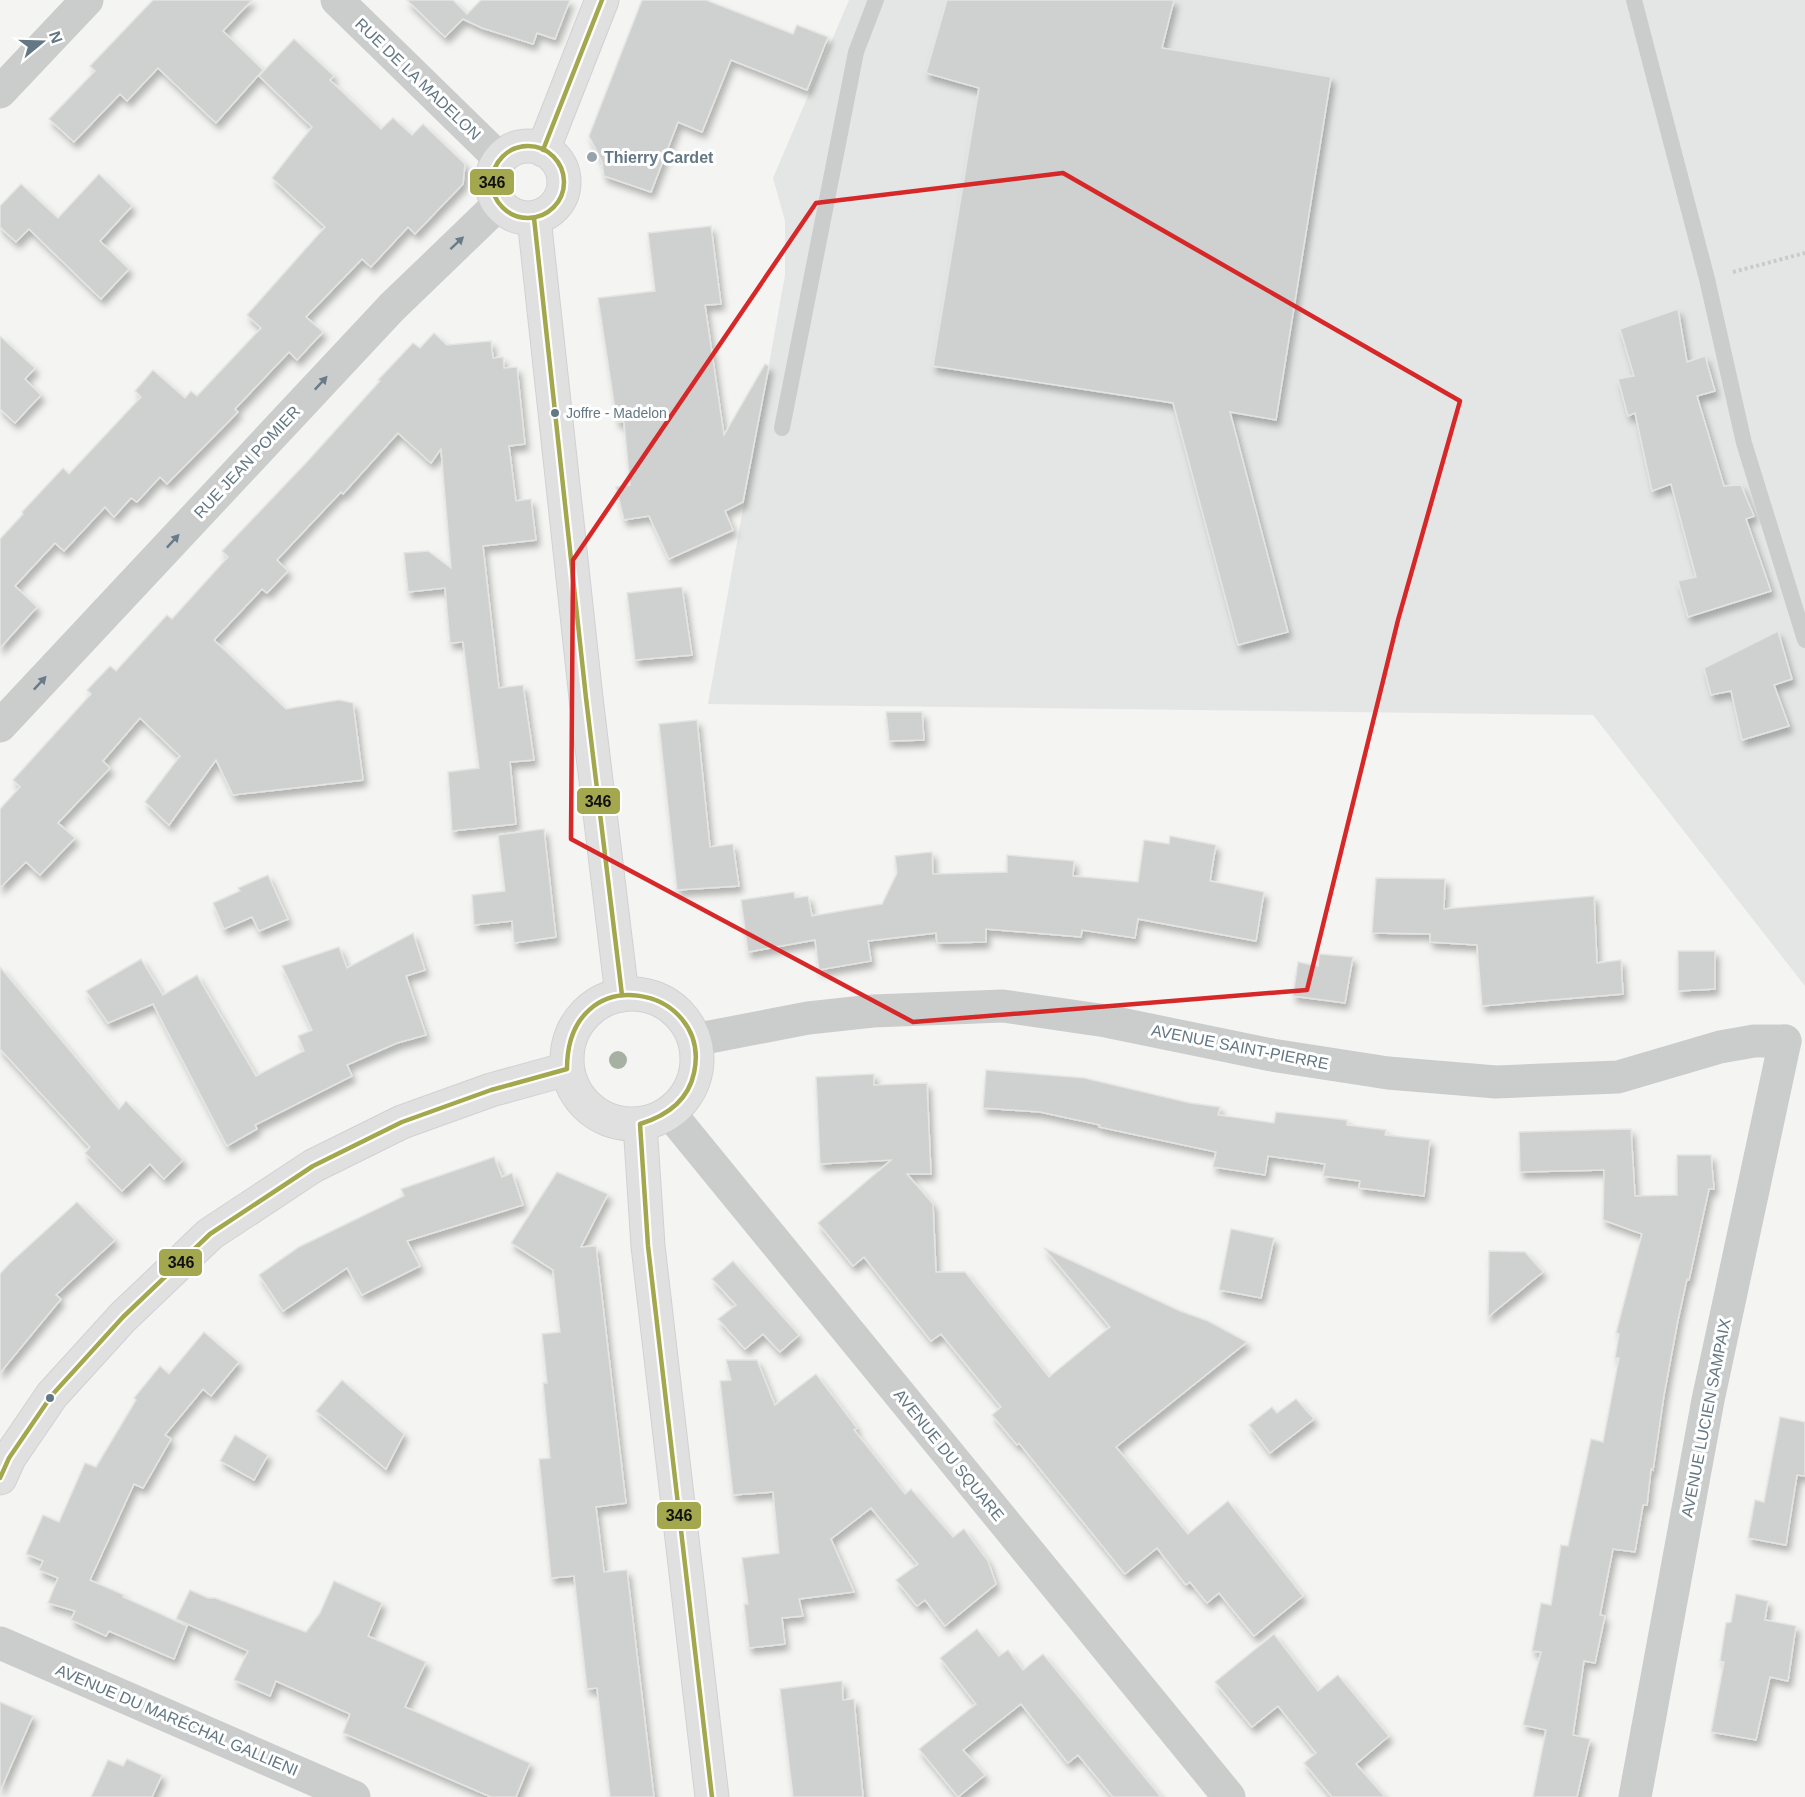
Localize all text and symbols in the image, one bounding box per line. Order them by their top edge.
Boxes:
north arrow [12,12,72,72]
street label: RUE DE LA MADELON [352,15,484,143]
text: N [46,29,66,46]
place label: Thierry Cardet [604,149,714,166]
marker: Thierry Cardet [585,150,599,164]
line badge: 346 [469,168,515,196]
text: 346 [479,174,505,191]
one-way arrow [449,236,464,250]
one-way arrow [314,376,327,391]
street label: RUE JEAN POMIER [191,403,303,521]
place label: Joffre - Madelon [566,405,667,421]
marker: Joffre - Madelon [549,407,561,419]
one-way arrow [166,533,180,548]
one-way arrow [33,676,46,691]
line badge: 346 [576,787,621,815]
text: 346 [585,793,611,810]
street label: AVENUE SAINT-PIERRE [1150,1021,1330,1073]
line badge: 346 [158,1248,203,1277]
text: 346 [168,1254,194,1271]
street label: AVENUE LUCIEN SAMPAIX [1678,1317,1734,1519]
street label: AVENUE DU SQUARE [891,1386,1007,1524]
unlabelled marker [44,1392,56,1404]
line badge: 346 [656,1501,702,1530]
text: 346 [666,1507,692,1524]
street label: AVENUE DU MARÉCHAL GALLIENI [53,1660,301,1779]

